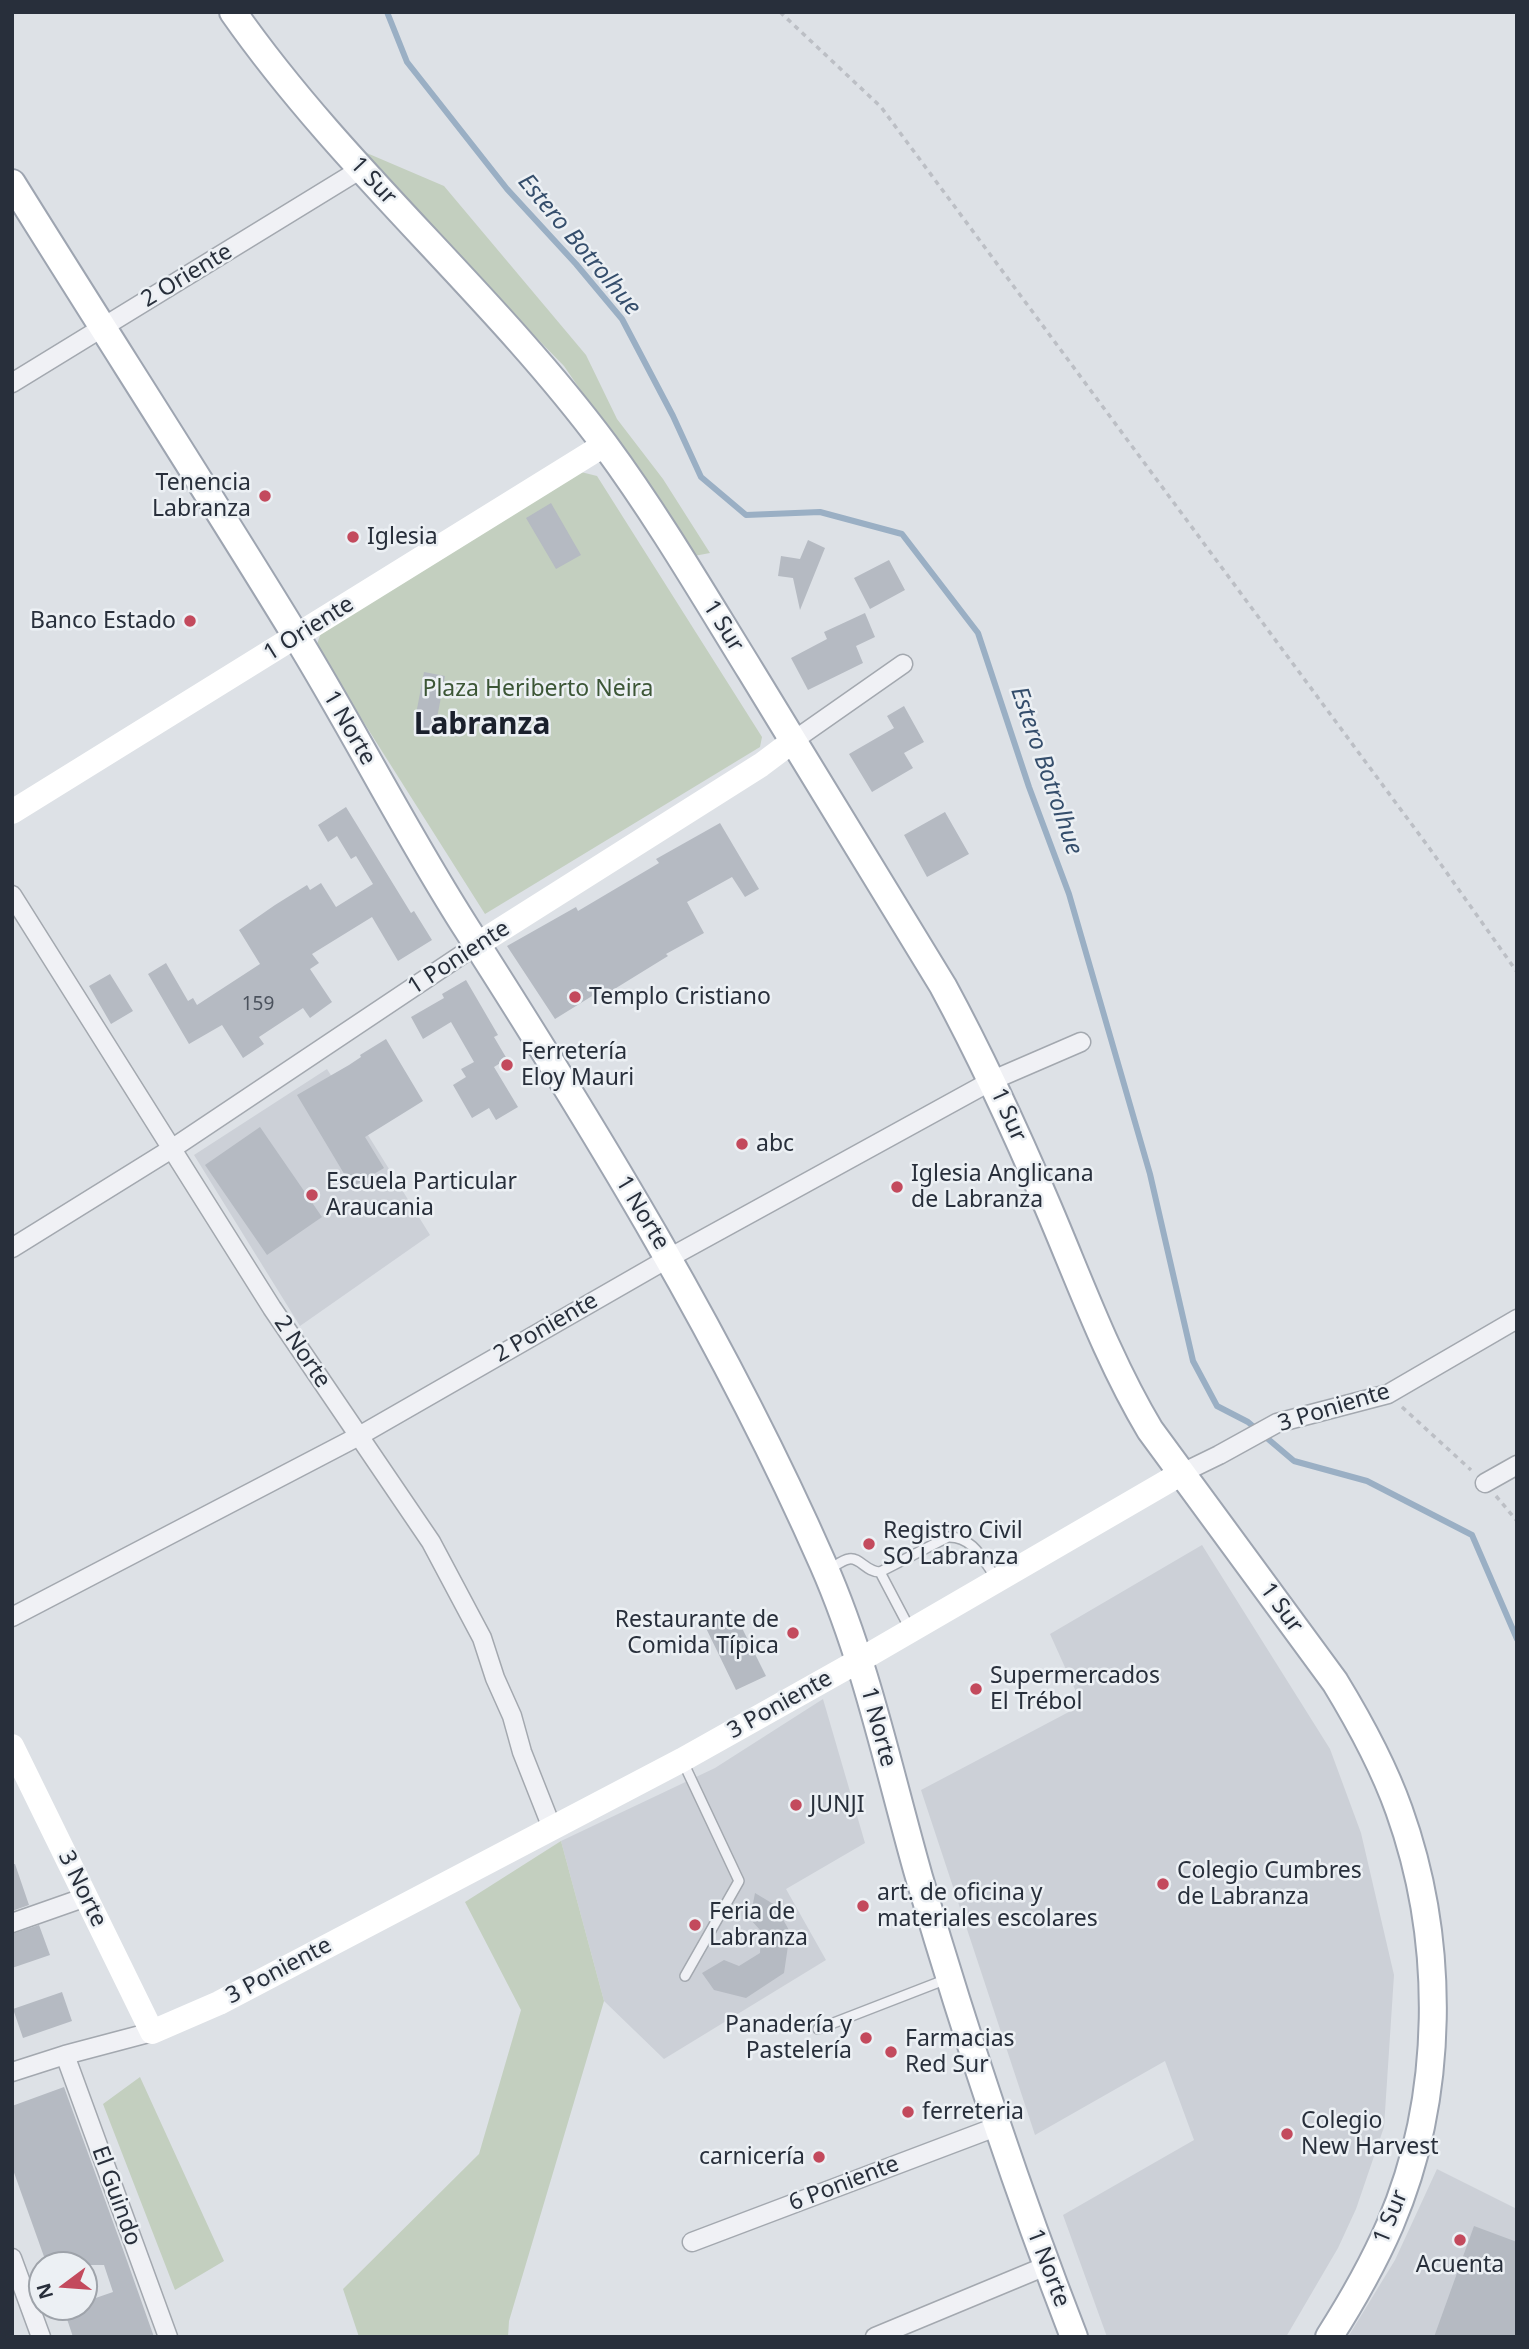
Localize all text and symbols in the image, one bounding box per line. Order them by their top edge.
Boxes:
street label: 1 Sur [344,151,402,211]
water label: Estero Botrolhue [511,168,647,322]
street label: 2 Oriente [137,238,237,314]
place label: Tenencia Labranza [152,469,251,523]
marker: Tenencia Labranza [257,488,273,504]
place label: Iglesia [367,523,438,551]
marker: Iglesia [345,529,361,545]
street label: 1 Oriente [259,591,359,667]
street label: 1 Sur [697,595,749,657]
place label: Banco Estado [30,607,176,635]
marker: Banco Estado [182,613,198,629]
park label: Plaza Heriberto Neira [422,675,654,703]
water label: Estero Botrolhue [1004,683,1088,859]
street label: 1 Norte [317,686,381,770]
district label: Labranza [414,707,550,743]
street label: 1 Poniente [403,915,515,1001]
place label: Templo Cristiano [589,983,771,1011]
marker: Templo Cristiano [567,989,583,1005]
house number: 159 [242,994,274,1016]
place label: Ferretería Eloy Mauri [521,1038,634,1092]
marker: Ferretería Eloy Mauri [499,1057,515,1073]
street label: 1 Sur [984,1084,1032,1146]
place label: abc [756,1130,794,1158]
marker: abc [734,1136,750,1152]
place label: Iglesia Anglicana de Labranza [911,1160,1094,1214]
place label: Escuela Particular Araucania [326,1168,517,1222]
street label: 1 Norte [609,1171,675,1255]
marker: Iglesia Anglicana de Labranza [889,1179,905,1195]
marker: Escuela Particular Araucania [304,1187,320,1203]
street label: 2 Poniente [489,1287,603,1369]
street label: 2 Norte [268,1311,336,1393]
street label: 3 Poniente [1275,1378,1393,1438]
place label: Registro Civil SO Labranza [883,1517,1023,1571]
marker: Registro Civil SO Labranza [861,1536,877,1552]
street label: 1 Sur [1254,1577,1308,1639]
place label: Restaurante de Comida Típica [615,1606,779,1660]
marker: Restaurante de Comida Típica [785,1625,801,1641]
place label: Supermercados El Trébol [990,1662,1160,1716]
street label: 3 Poniente [723,1665,837,1745]
marker: Supermercados El Trébol [968,1681,984,1697]
street label: 1 Norte [854,1684,902,1770]
place label: JUNJI [810,1791,865,1819]
marker: JUNJI [788,1797,804,1813]
street label: 3 Norte [52,1846,112,1932]
place label: Colegio Cumbres de Labranza [1177,1857,1362,1911]
marker: Colegio Cumbres de Labranza [1155,1876,1171,1892]
place label: art. de oficina y materiales escolares [877,1879,1098,1933]
place label: Feria de Labranza [709,1898,808,1952]
marker: art. de oficina y materiales escolares [855,1898,871,1914]
marker: Feria de Labranza [687,1917,703,1933]
street label: 3 Poniente [221,1932,337,2010]
place label: Panadería y Pastelería [725,2011,852,2065]
place label: Farmacias Red Sur [905,2025,1015,2079]
marker: Panadería y Pastelería [858,2030,874,2046]
marker: Farmacias Red Sur [883,2044,899,2060]
place label: ferreteria [922,2098,1024,2126]
marker: ferreteria [900,2104,916,2120]
place label: Colegio New Harvest [1301,2107,1438,2161]
marker: Colegio New Harvest [1279,2126,1295,2142]
street label: El Guindo [85,2142,147,2250]
place label: carnicería [699,2143,805,2171]
marker: carnicería [811,2149,827,2165]
street label: 6 Poniente [785,2150,903,2218]
street label: 1 Sur [1368,2186,1414,2248]
street label: 1 Norte [1021,2225,1075,2311]
marker: Acuenta [1452,2232,1468,2248]
north arrow [28,2251,98,2321]
place label: Acuenta [1416,2251,1504,2279]
text: N [30,2280,59,2302]

